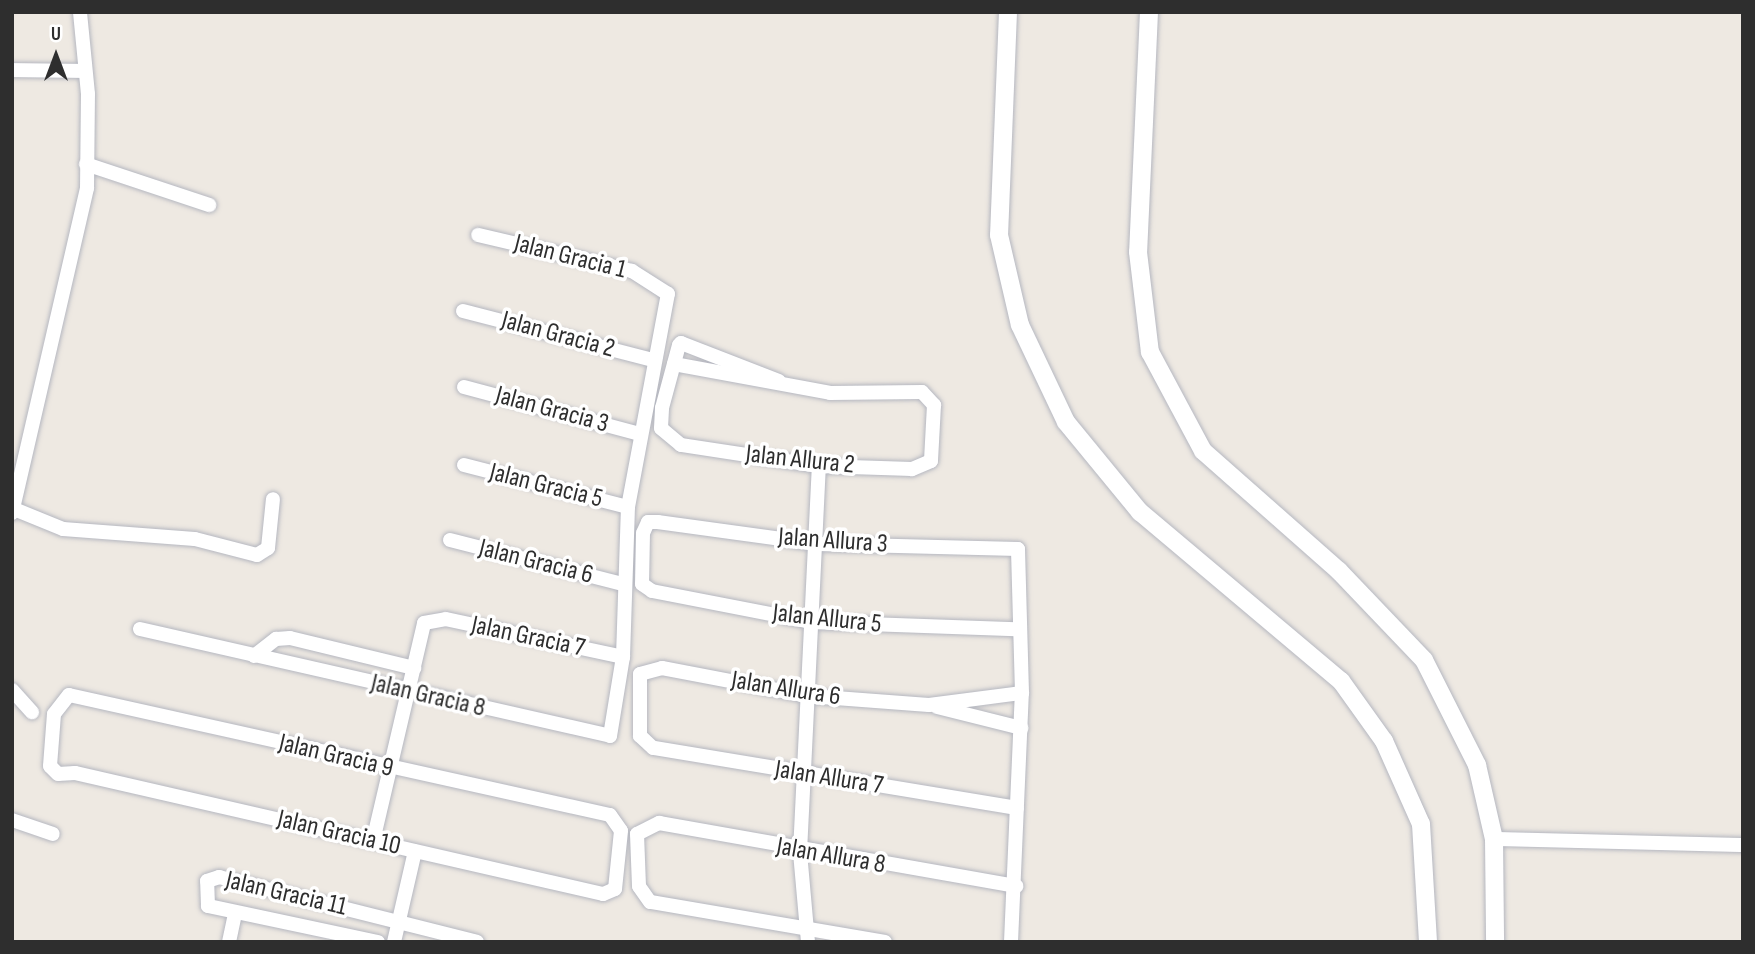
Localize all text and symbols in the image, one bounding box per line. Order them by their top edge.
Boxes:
north arrow [21,21,91,91]
text: U [51,23,61,46]
street label: Jalan Gracia 1 [511,228,629,286]
street label: Jalan Gracia 2 [498,305,618,365]
street label: Jalan Gracia 3 [492,380,612,440]
street label: Jalan Allura 2 [744,439,856,481]
street label: Jalan Gracia 5 [486,457,606,515]
street label: Jalan Allura 3 [777,522,889,560]
street label: Jalan Gracia 6 [476,533,596,591]
street label: Jalan Allura 5 [771,598,883,640]
street label: Jalan Gracia 7 [468,610,588,664]
street label: Jalan Allura 6 [729,665,843,713]
street label: Jalan Gracia 8 [368,668,488,724]
street label: Jalan Gracia 9 [276,728,396,784]
street label: Jalan Allura 7 [773,754,885,802]
street label: Jalan Gracia 10 [274,804,404,862]
street label: Jalan Allura 8 [774,831,888,881]
street label: Jalan Gracia 11 [223,865,349,923]

